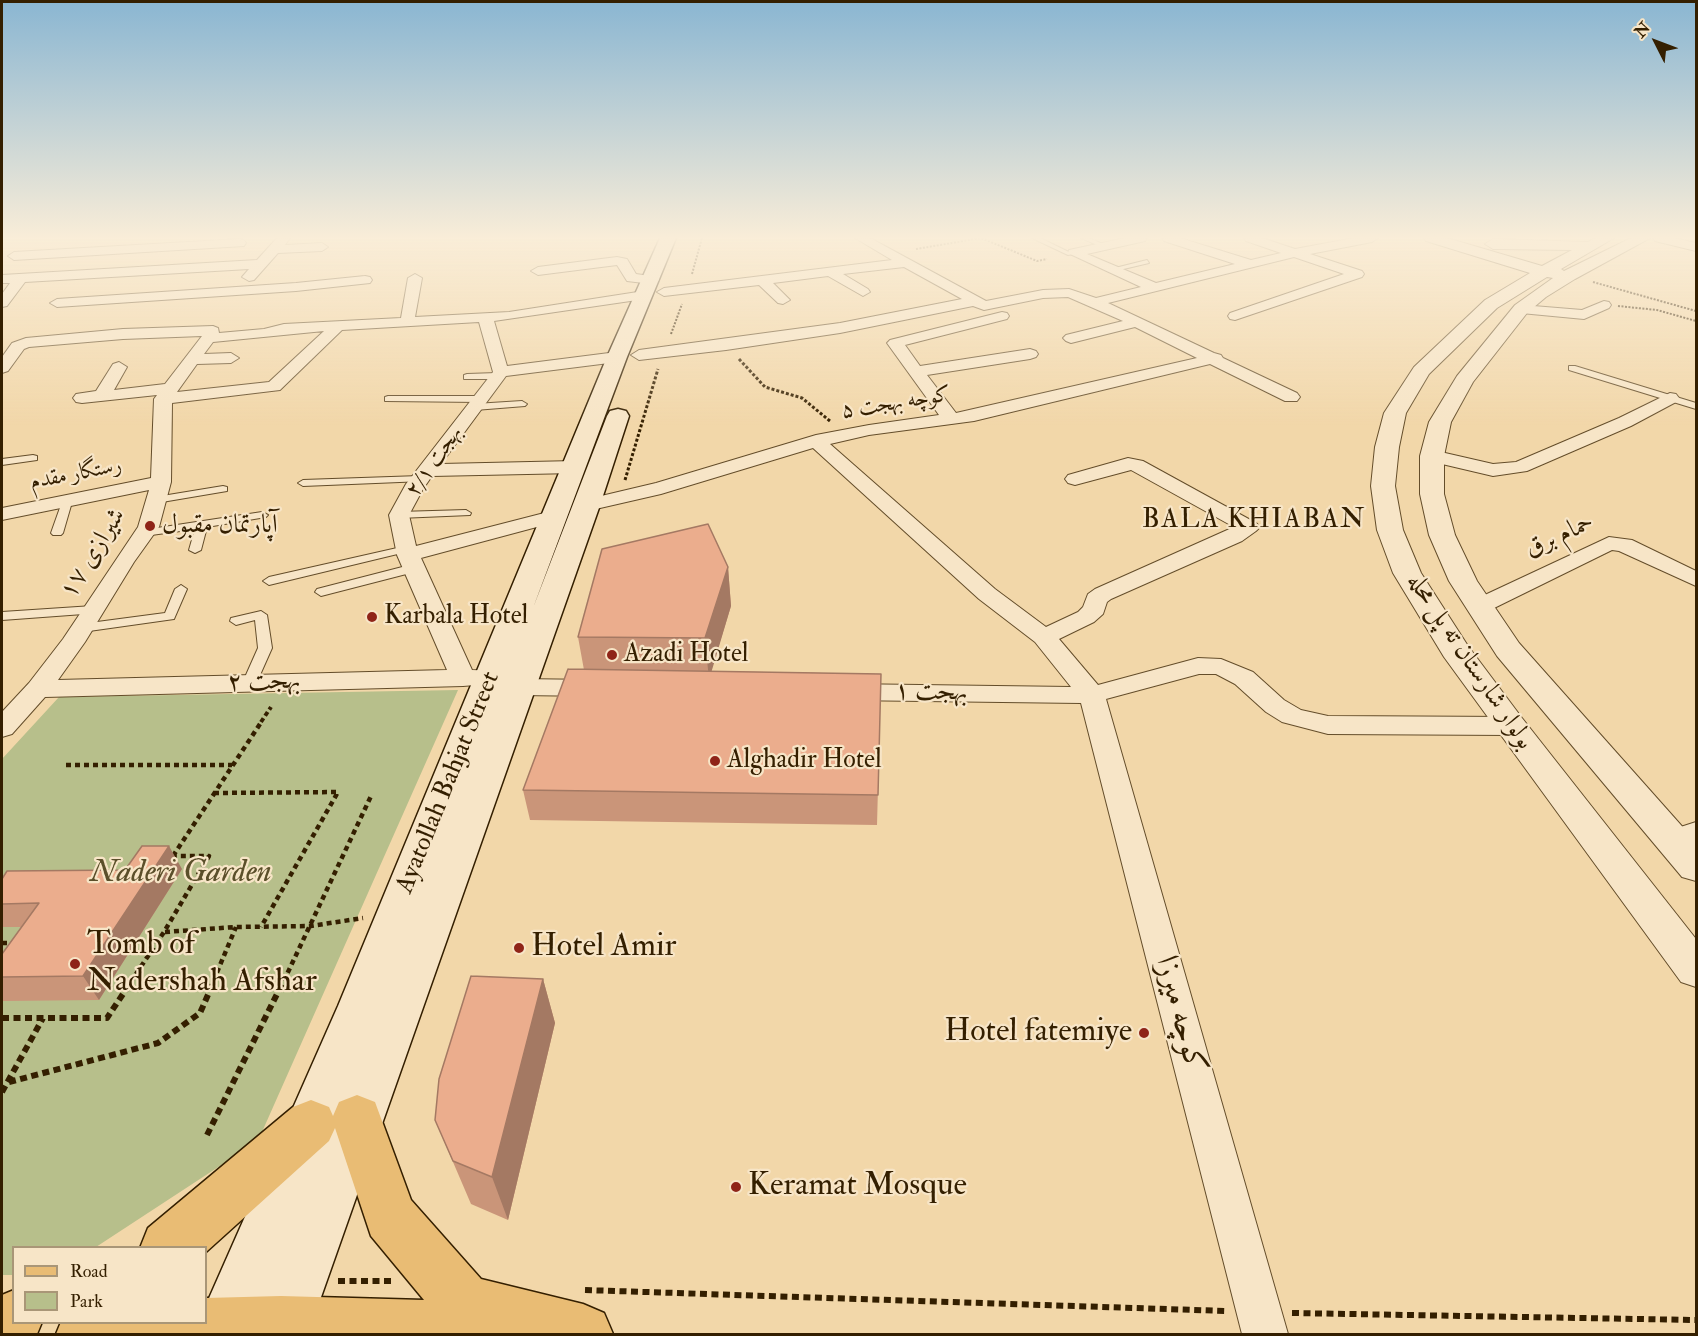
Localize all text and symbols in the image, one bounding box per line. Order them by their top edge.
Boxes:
north arrow [1626,12,1686,72]
text: N [1630,18,1655,42]
street label: کوچه بهجت ۵ [839,382,953,426]
street label: بهجت ۲/۱ [401,421,469,503]
street label: رستگار مقدم [28,453,124,497]
street label: شیرازی ۱۷ [54,503,134,605]
district label: BALA KHIABAN [1142,505,1366,537]
street label: حمام برق [1521,508,1599,566]
place label: آپارتمان مقبول [162,510,278,542]
marker: آپارتمان مقبول [143,519,157,533]
street label: بولوار شارستان ته پل محله [1398,568,1540,756]
place label: Karbala Hotel [384,601,528,633]
marker: Karbala Hotel [365,610,379,624]
place label: Azadi Hotel [624,639,748,671]
marker: Azadi Hotel [605,648,619,662]
street label: بهجت ۲ [227,666,301,700]
street label: Ayatollah Bahjat Street [390,668,508,898]
street label: بهجت ۱ [894,677,968,709]
place label: Alghadir Hotel [727,745,882,777]
marker: Alghadir Hotel [708,754,722,768]
park label: Naderi Garden [90,855,272,893]
place label: Tomb of Nadershah Afshar [87,927,317,1002]
place label: Hotel Amir [531,929,676,967]
marker: Hotel Amir [512,941,526,955]
street label: کوچه میرزا [1145,952,1213,1078]
marker: Tomb of Nadershah Afshar [68,957,82,971]
place label: Hotel fatemiye [944,1014,1132,1052]
marker: Hotel fatemiye [1137,1026,1151,1040]
place label: Keramat Mosque [748,1168,967,1206]
marker: Keramat Mosque [729,1180,743,1194]
legend [12,1246,207,1324]
text: Road [70,1260,108,1283]
text: Park [70,1290,103,1313]

